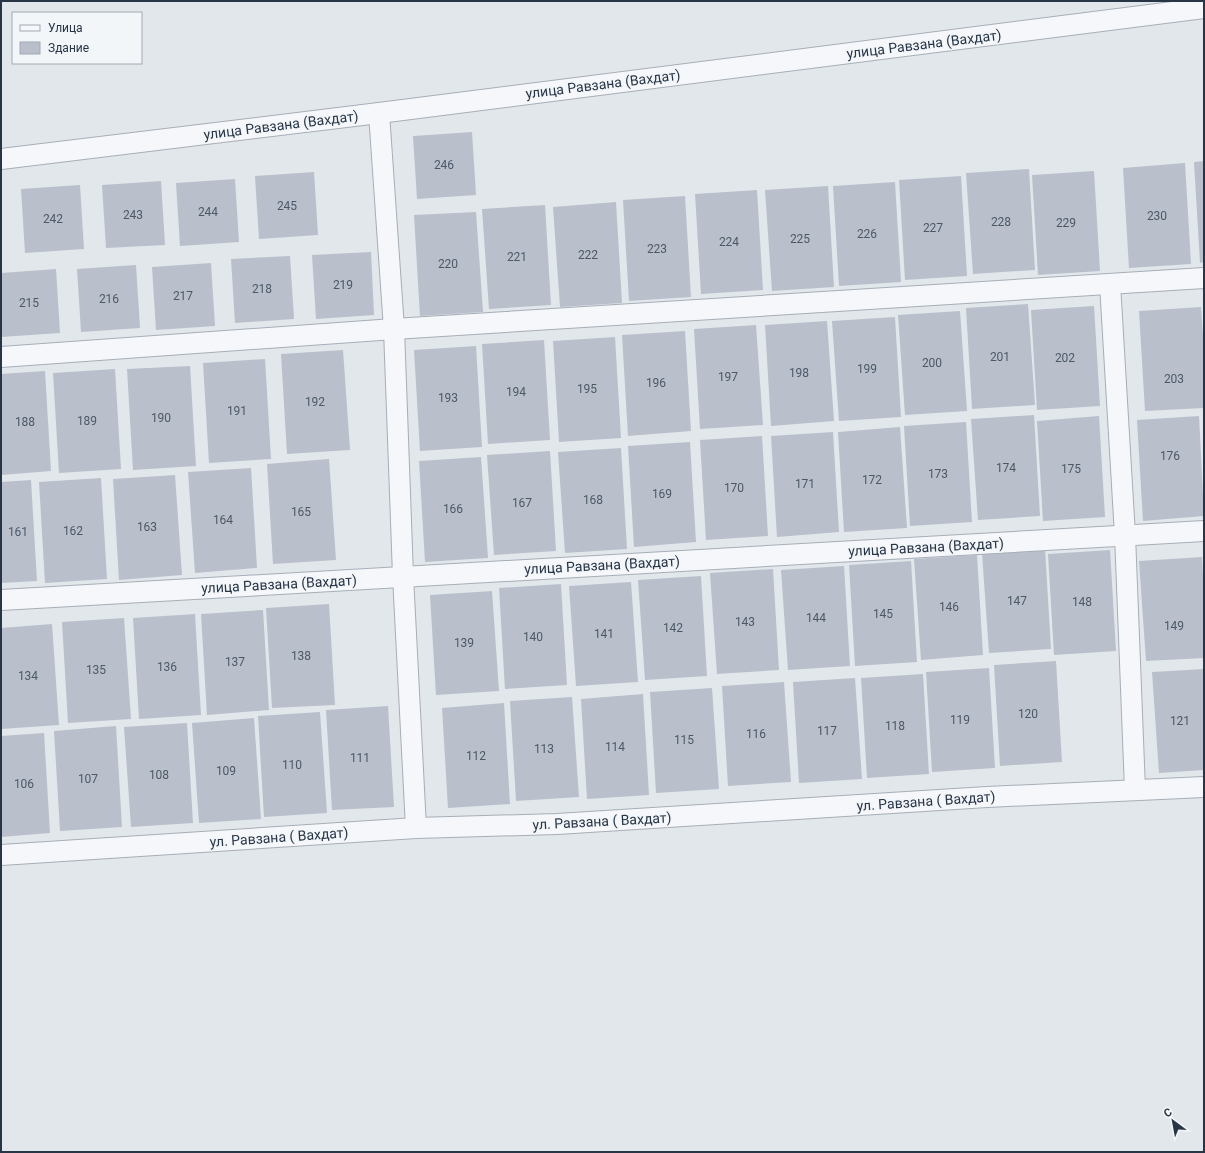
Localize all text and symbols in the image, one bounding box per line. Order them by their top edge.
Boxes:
legend [12,12,142,64]
text: Улица [48,21,83,35]
street label: улица Равзана (Вахдат) [846,27,1002,62]
text: Здание [48,41,89,55]
street label: улица Равзана (Вахдат) [525,67,681,102]
street label: улица Равзана (Вахдат) [203,108,359,143]
house number: 246 [434,158,454,172]
house number: 245 [277,199,297,213]
house number: 244 [198,205,218,219]
house number: 243 [123,208,143,222]
house number: 230 [1147,209,1167,223]
house number: 242 [43,212,63,226]
house number: 228 [991,215,1011,229]
house number: 229 [1056,216,1076,230]
house number: 227 [923,221,943,235]
house number: 226 [857,227,877,241]
house number: 225 [790,232,810,246]
house number: 224 [719,235,739,249]
house number: 223 [647,242,667,256]
house number: 222 [578,248,598,262]
house number: 221 [507,250,527,264]
house number: 220 [438,257,458,271]
house number: 219 [333,278,353,292]
house number: 218 [252,282,272,296]
house number: 217 [173,289,193,303]
house number: 216 [99,292,119,306]
house number: 215 [19,296,39,310]
house number: 201 [990,350,1010,364]
house number: 202 [1055,351,1075,365]
house number: 200 [922,356,942,370]
house number: 199 [857,362,877,376]
house number: 198 [789,366,809,380]
house number: 197 [718,370,738,384]
house number: 203 [1164,372,1184,386]
house number: 196 [646,376,666,390]
house number: 195 [577,382,597,396]
house number: 194 [506,385,526,399]
house number: 193 [438,391,458,405]
house number: 192 [305,395,325,409]
house number: 191 [227,404,247,418]
house number: 190 [151,411,171,425]
house number: 189 [77,414,97,428]
house number: 188 [15,415,35,429]
house number: 176 [1160,449,1180,463]
house number: 174 [996,461,1016,475]
house number: 175 [1061,462,1081,476]
house number: 173 [928,467,948,481]
house number: 172 [862,473,882,487]
house number: 171 [795,477,815,491]
house number: 170 [724,481,744,495]
house number: 169 [652,487,672,501]
house number: 168 [583,493,603,507]
house number: 167 [512,496,532,510]
house number: 166 [443,502,463,516]
house number: 165 [291,505,311,519]
house number: 164 [213,513,233,527]
house number: 163 [137,520,157,534]
house number: 162 [63,524,83,538]
house number: 161 [8,525,28,539]
street label: улица Равзана (Вахдат) [848,535,1004,560]
street label: улица Равзана (Вахдат) [524,553,680,578]
street label: улица Равзана (Вахдат) [201,572,357,597]
house number: 147 [1007,594,1027,608]
house number: 148 [1072,595,1092,609]
house number: 146 [939,600,959,614]
house number: 145 [873,607,893,621]
house number: 144 [806,611,826,625]
house number: 143 [735,615,755,629]
house number: 149 [1164,619,1184,633]
house number: 142 [663,621,683,635]
house number: 141 [594,627,614,641]
house number: 140 [523,630,543,644]
house number: 139 [454,636,474,650]
house number: 138 [291,649,311,663]
house number: 137 [225,655,245,669]
house number: 136 [157,660,177,674]
house number: 135 [86,663,106,677]
house number: 134 [18,669,38,683]
house number: 120 [1018,707,1038,721]
house number: 119 [950,713,970,727]
house number: 121 [1170,714,1190,728]
house number: 118 [885,719,905,733]
house number: 117 [817,724,837,738]
house number: 116 [746,727,766,741]
house number: 115 [674,733,694,747]
house number: 114 [605,740,625,754]
house number: 113 [534,742,554,756]
house number: 112 [466,749,486,763]
house number: 111 [350,751,370,765]
house number: 110 [282,758,302,772]
house number: 109 [216,764,236,778]
house number: 108 [149,768,169,782]
house number: 107 [78,772,98,786]
house number: 106 [14,777,34,791]
street label: ул. Равзана ( Вахдат) [856,788,996,815]
street label: ул. Равзана ( Вахдат) [532,809,672,834]
street label: ул. Равзана ( Вахдат) [209,824,349,851]
north arrow [1153,1101,1193,1141]
text: С [1161,1106,1174,1120]

